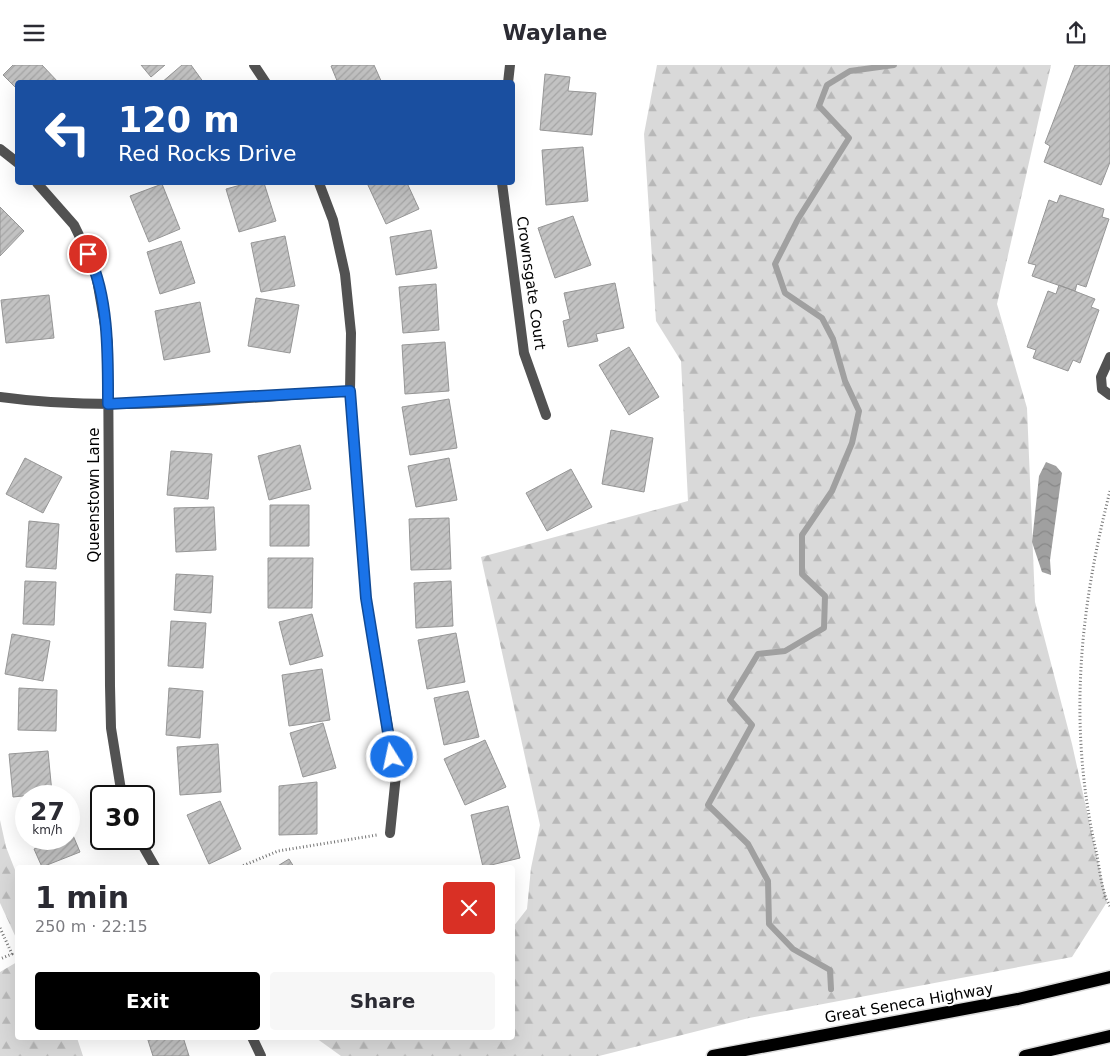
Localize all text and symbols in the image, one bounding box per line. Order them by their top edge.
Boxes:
icon: menu [20,19,48,47]
icon: share [1062,19,1090,47]
text: Waylane [503,20,607,45]
icon: left [35,100,100,165]
text: 120 m [118,100,240,140]
text: Red Rocks Drive [118,141,297,166]
street label: Crownsgate Court [513,215,549,351]
pin [67,233,109,275]
icon: arrive [74,240,102,268]
street label: Queenstown Lane [85,428,103,562]
position arrow [365,730,417,782]
speed limit sign: 30 [90,785,155,850]
text: 27 [30,797,65,826]
text: km/h [32,823,63,837]
text: 1 min [35,880,129,915]
button: close [443,882,495,934]
text: 250 m · 22:15 [35,917,148,936]
button: Exit [35,972,260,1030]
button: Share [270,972,495,1030]
street label: Great Seneca Highway [823,979,995,1027]

